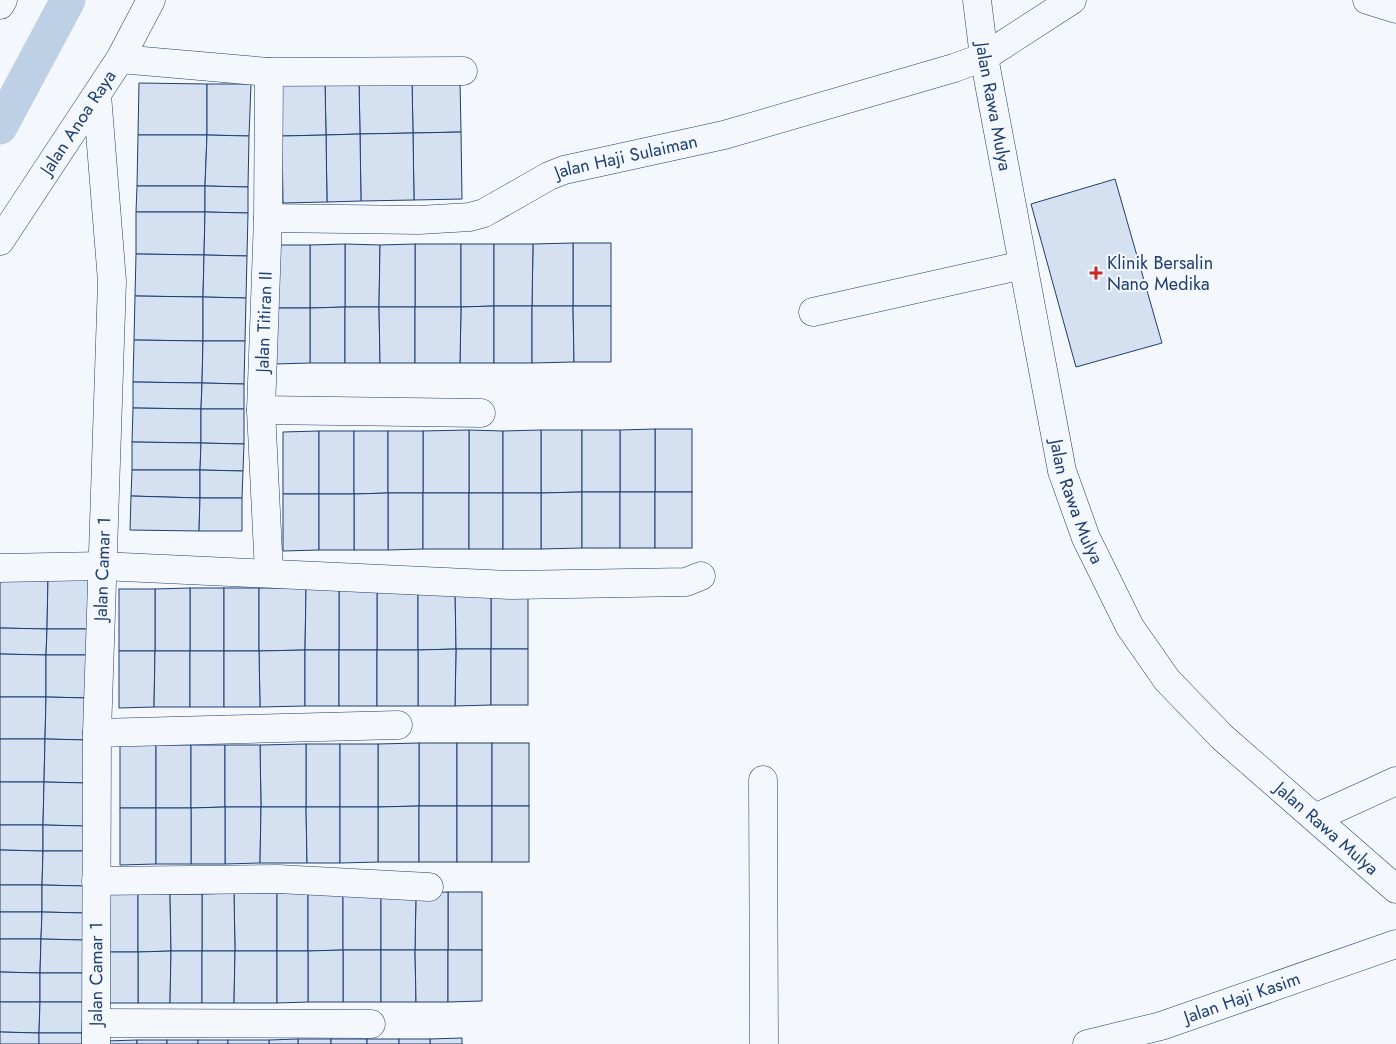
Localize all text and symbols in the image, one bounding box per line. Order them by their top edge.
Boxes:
street label: Jalan Rawa Mulya [969,39,1018,173]
street label: Jalan Anoa Raya [33,65,122,182]
street label: Jalan Haji Sulaiman [548,128,700,186]
place label: Klinik Bersalin Nano Medika [1107,250,1213,297]
marker: Klinik Bersalin Nano Medika [1089,266,1103,280]
street label: Jalan Titiran II [249,271,279,375]
street label: Jalan Rawa Mulya [1043,435,1110,568]
street label: Jalan Camar 1 [88,517,117,624]
street label: Jalan Rawa Mulya [1267,774,1384,881]
street label: Jalan Camar 1 [83,922,109,1028]
street label: Jalan Haji Kasim [1178,965,1304,1031]

